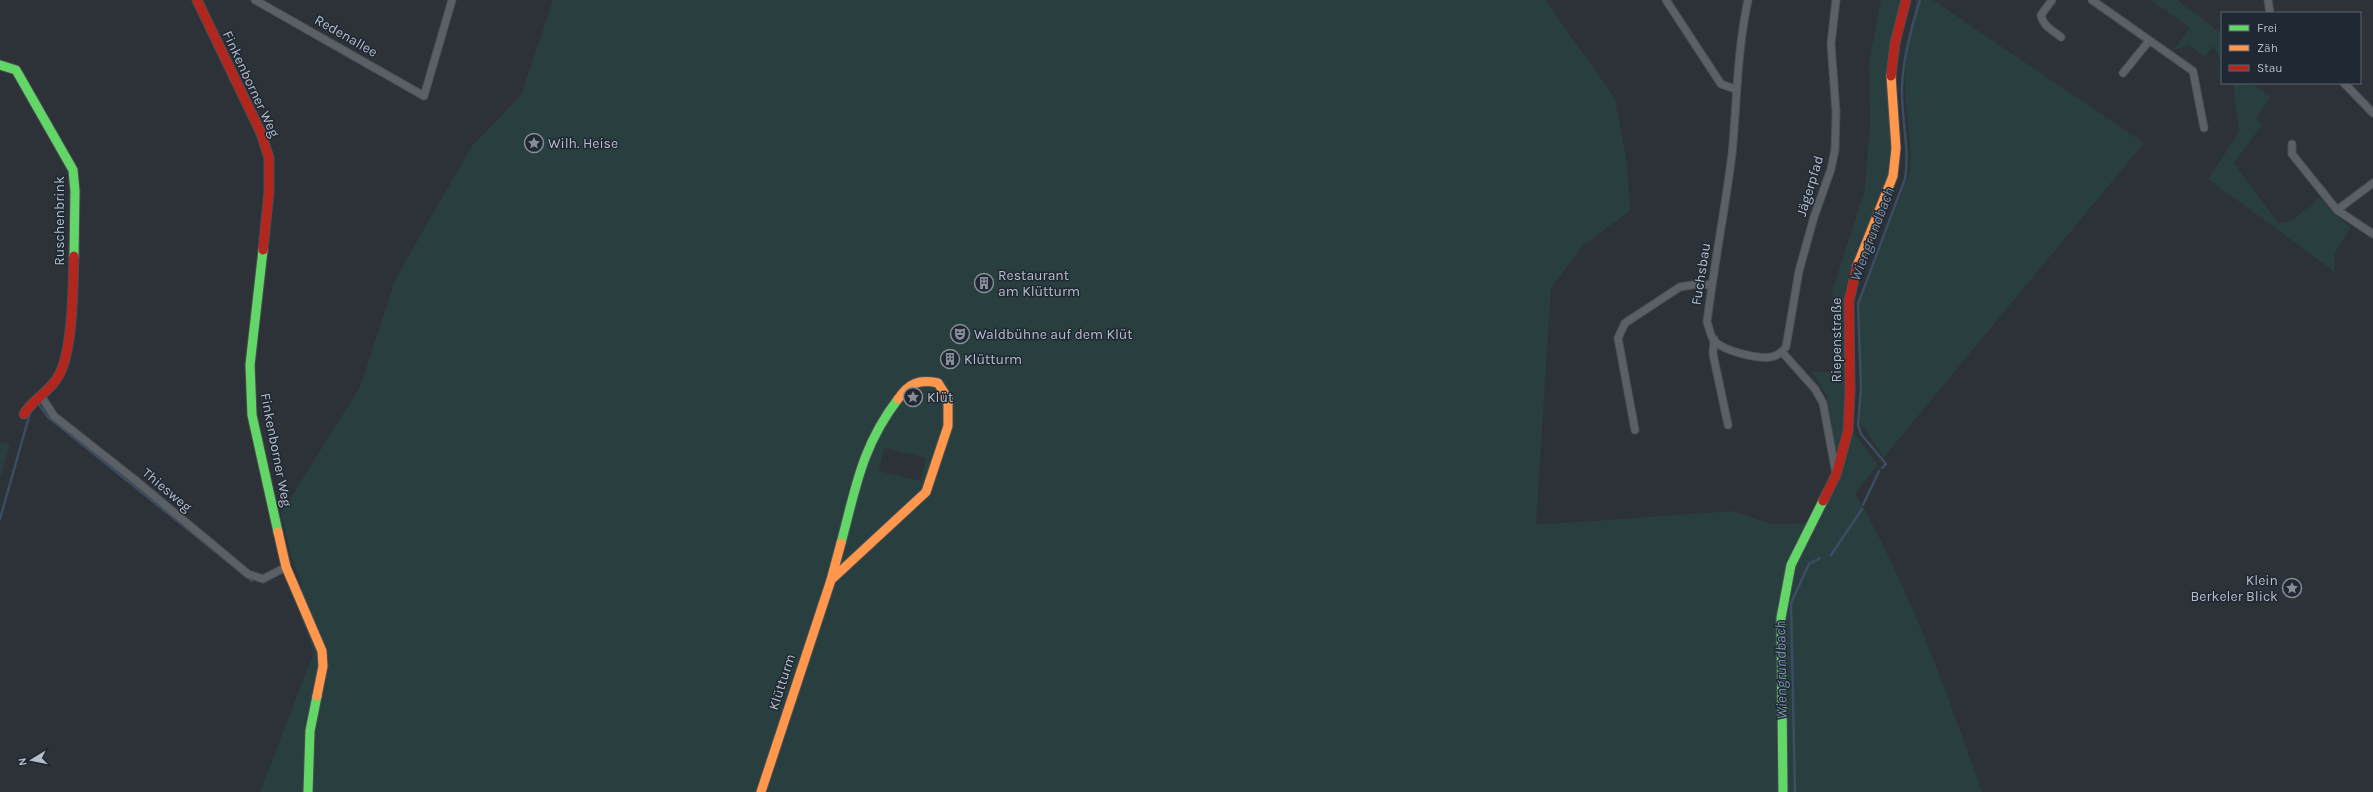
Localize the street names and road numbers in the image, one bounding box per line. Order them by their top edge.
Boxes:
street label: Redenallee [312,11,380,61]
street label: Finkenborner Weg [219,28,283,140]
street label: Jägerpfad [1793,154,1827,218]
street label: Ruschenbrink [51,176,68,266]
street label: Fuchsbau [1688,242,1714,306]
street label: Riepenstraße [1828,298,1845,382]
street label: Finkenborner Weg [257,392,295,508]
street label: Thiesweg [139,464,195,516]
street label: Klütturm [765,652,799,712]

